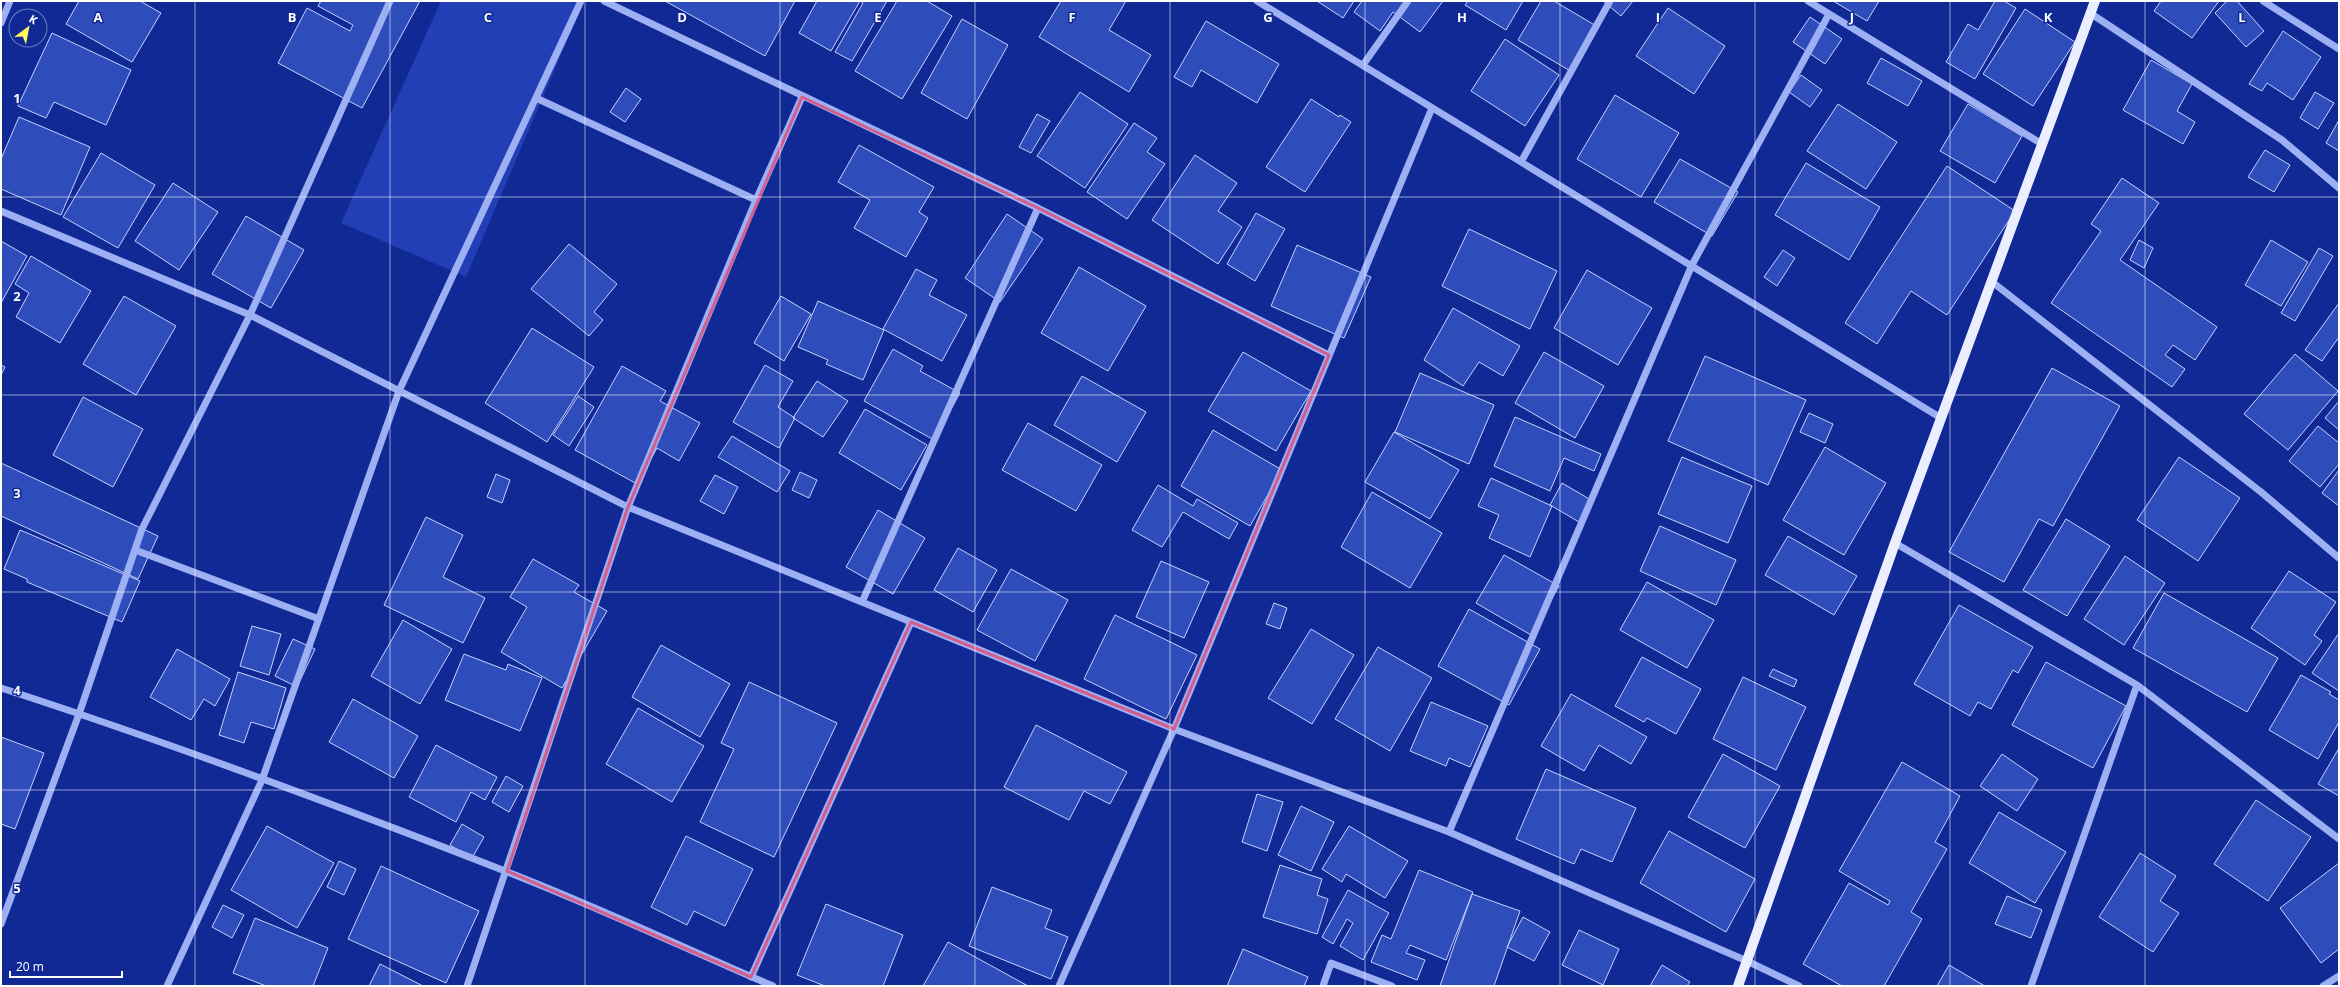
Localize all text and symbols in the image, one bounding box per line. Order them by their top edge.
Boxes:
north arrow [8,8,48,48]
text: A [94,8,103,26]
text: B [288,8,297,26]
text: C [484,8,492,26]
text: D [677,8,687,26]
text: E [874,8,882,26]
text: F [1068,8,1076,26]
text: G [1263,8,1273,26]
text: H [1457,8,1467,26]
text: I [1656,8,1660,26]
text: J [1849,8,1854,26]
text: K [2044,8,2053,26]
text: L [2238,8,2246,26]
text: K [26,11,41,28]
text: 1 [13,89,21,107]
text: 2 [13,287,21,305]
text: 3 [13,484,21,502]
text: 4 [13,681,21,699]
text: 5 [13,879,21,897]
scale bar [10,953,122,979]
text: 20 m [16,958,44,975]

